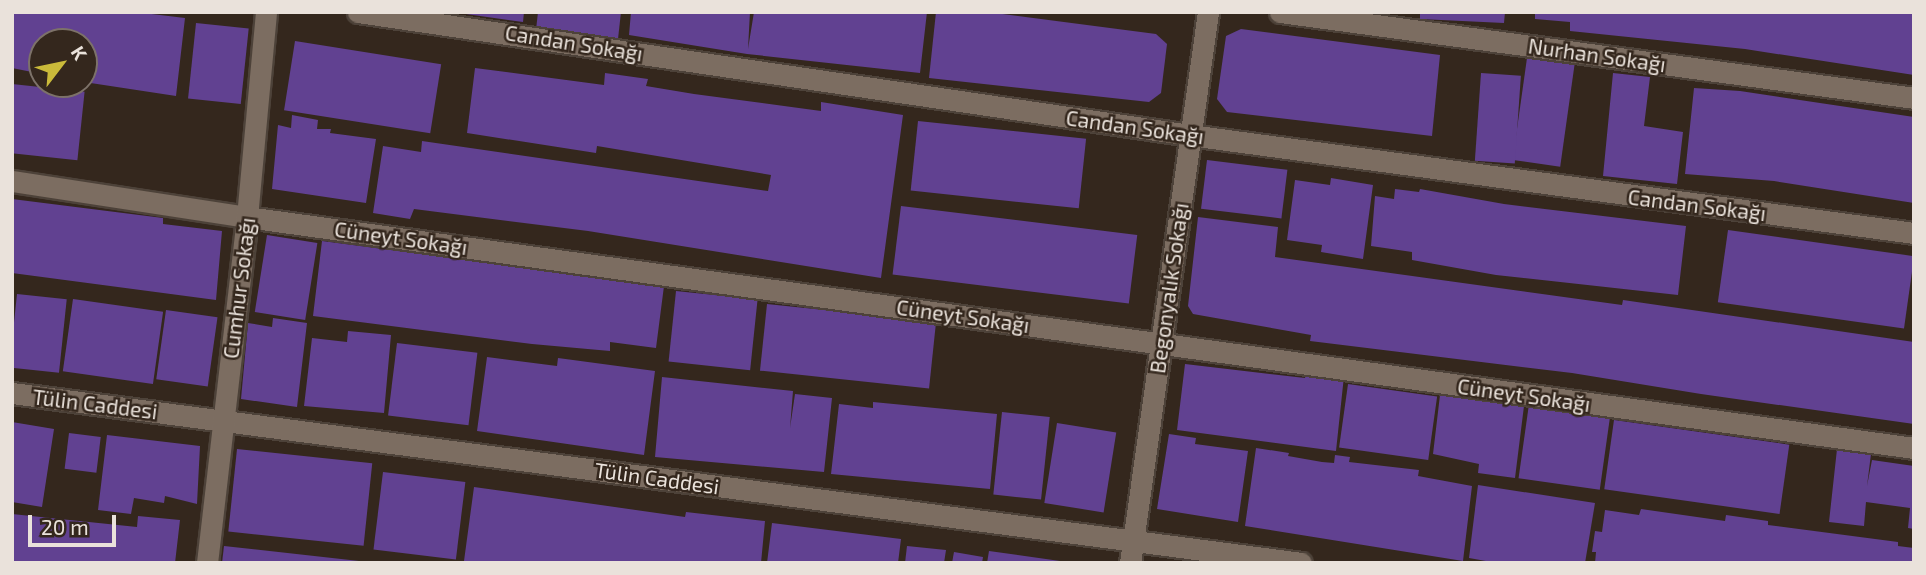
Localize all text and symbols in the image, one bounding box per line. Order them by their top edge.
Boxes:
street label: Candan Sokağı [503,20,645,66]
north arrow [28,28,98,98]
street label: Nurhan Sokağı [1527,33,1667,77]
text: K [67,41,92,64]
street label: Candan Sokağı [1064,105,1206,149]
street label: Candan Sokağı [1626,184,1768,226]
street label: Begonyalık Sokağı [1145,201,1193,375]
street label: Cumhur Sokağı [218,216,260,360]
street label: Cüneyt Sokağı [333,216,469,260]
street label: Cüneyt Sokağı [895,294,1031,338]
street label: Cüneyt Sokağı [1456,373,1592,417]
street label: Tülin Caddesi [31,384,159,424]
street label: Tülin Caddesi [593,457,721,499]
scale bar [32,502,119,546]
text: 20 m [41,514,89,539]

